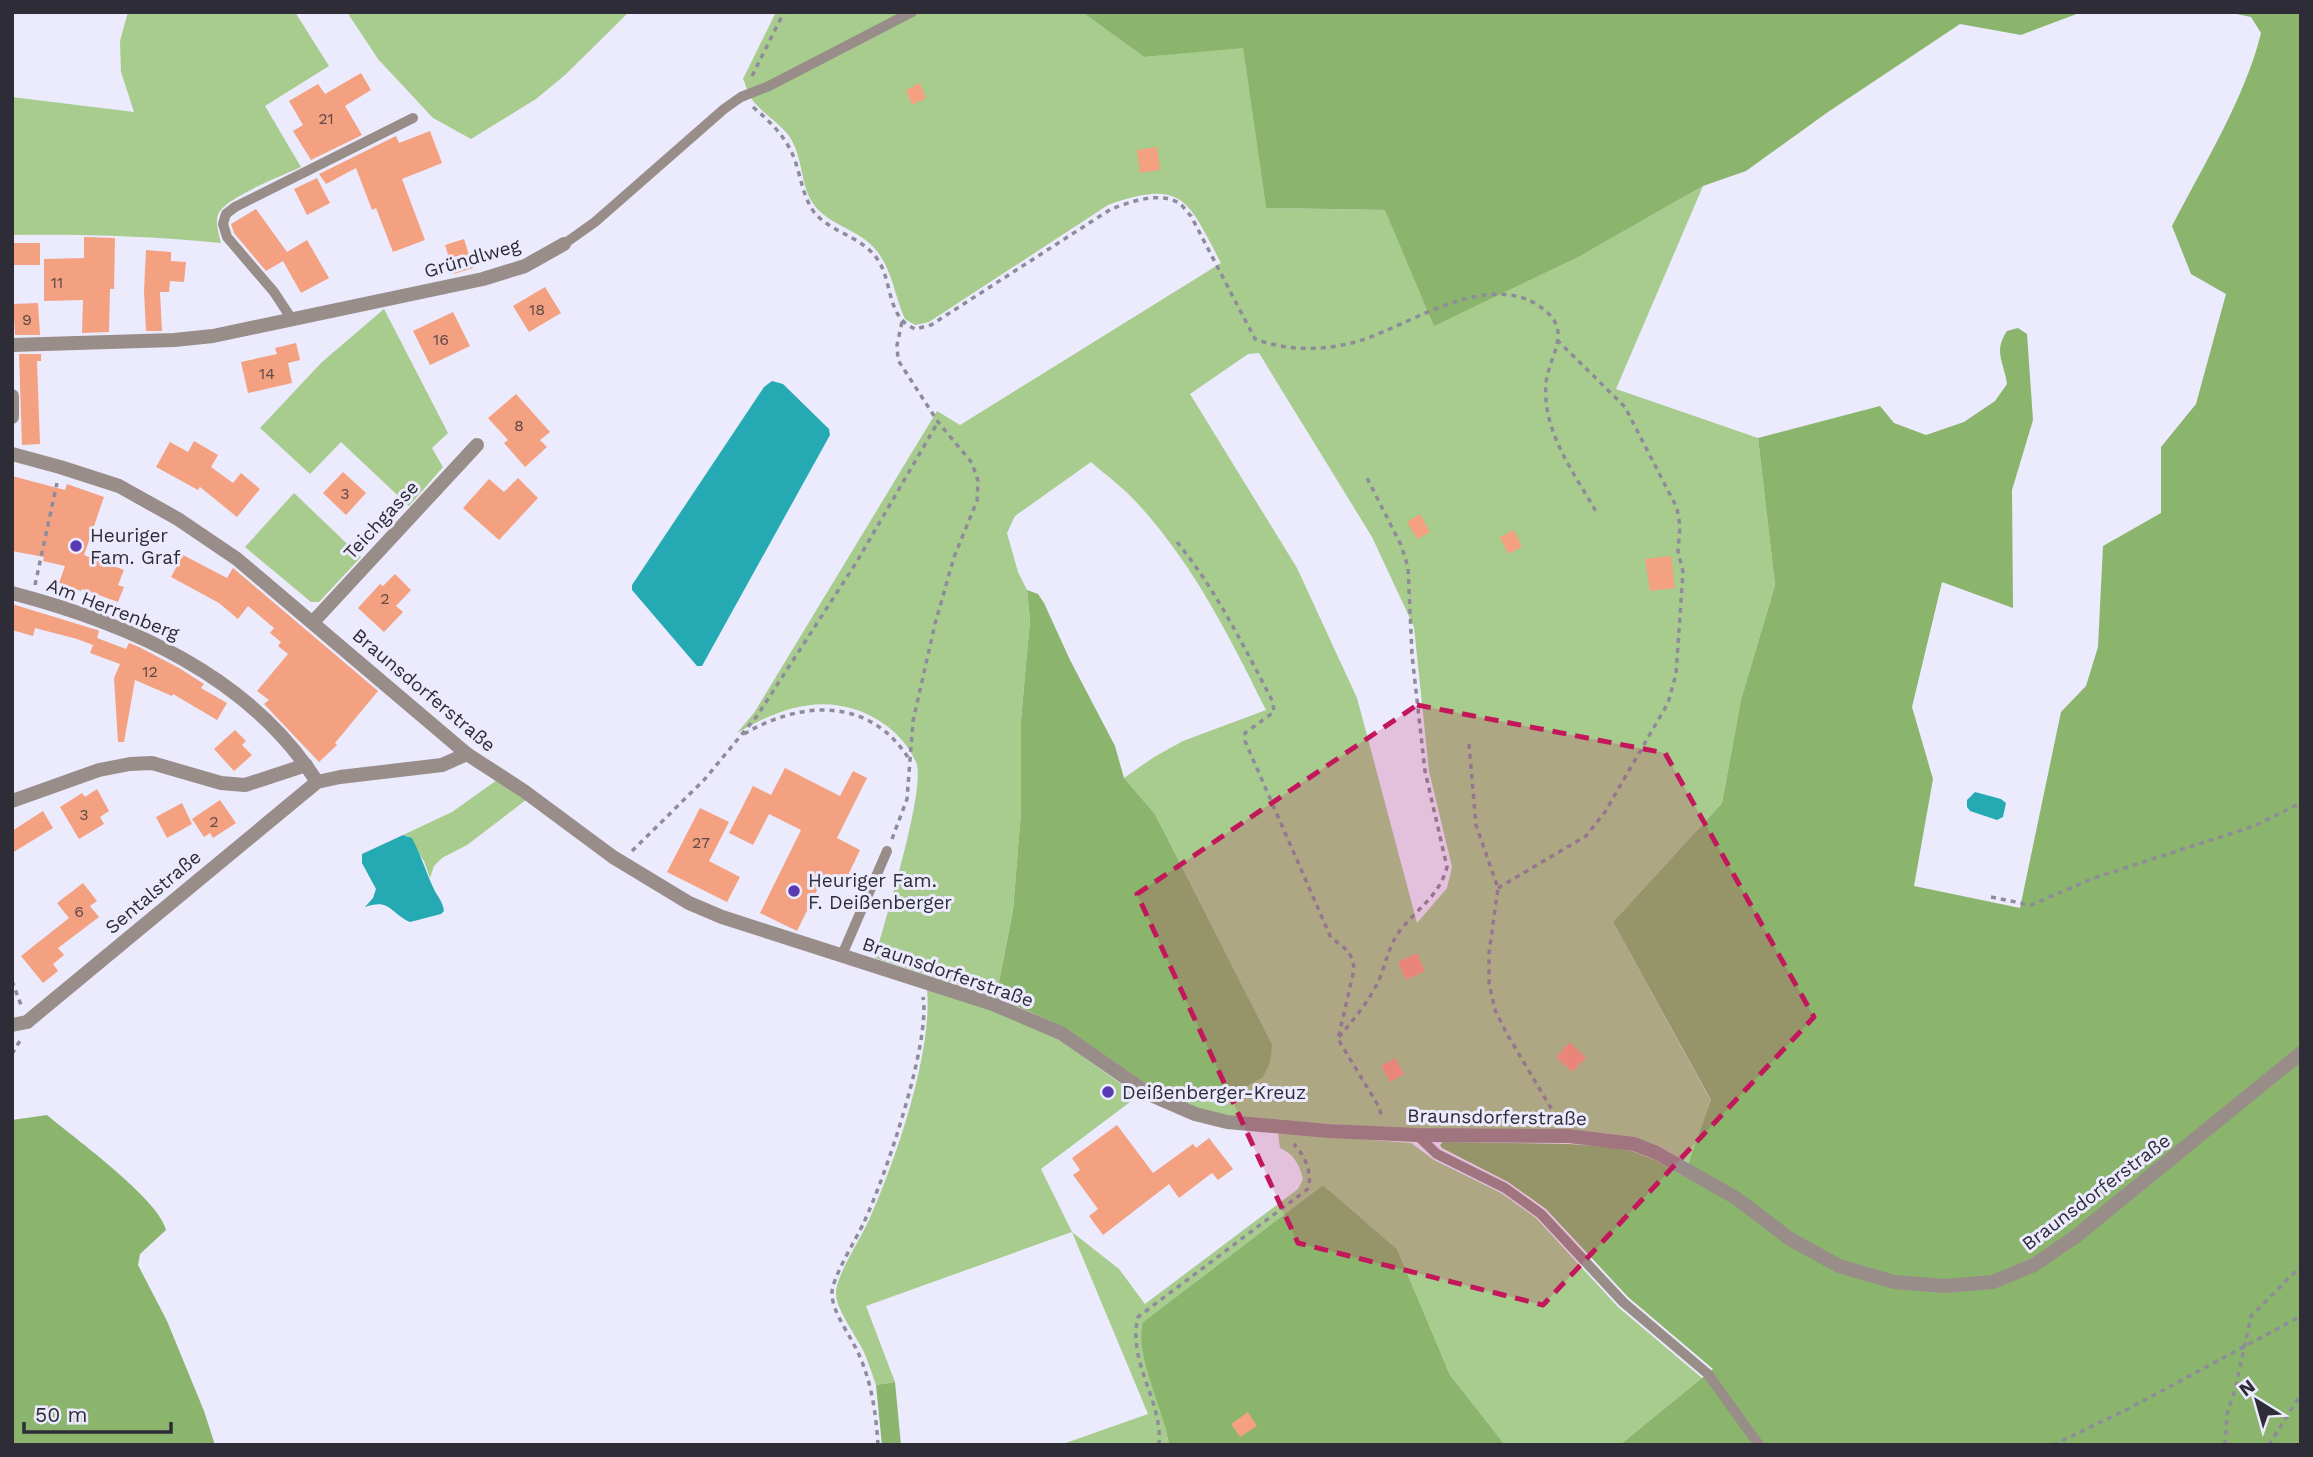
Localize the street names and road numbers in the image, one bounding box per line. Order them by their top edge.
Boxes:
street label: Gründlweg [421,233,524,283]
street label: Teichgasse [339,476,423,564]
street label: Am Herrenberg [43,573,183,645]
street label: Braunsdorferstraße [348,623,500,757]
street label: Sentalstraße [100,845,206,939]
street label: Braunsdorferstraße [859,932,1037,1012]
street label: Braunsdorferstraße [1407,1104,1587,1130]
street label: Braunsdorferstraße [2017,1129,2175,1255]

